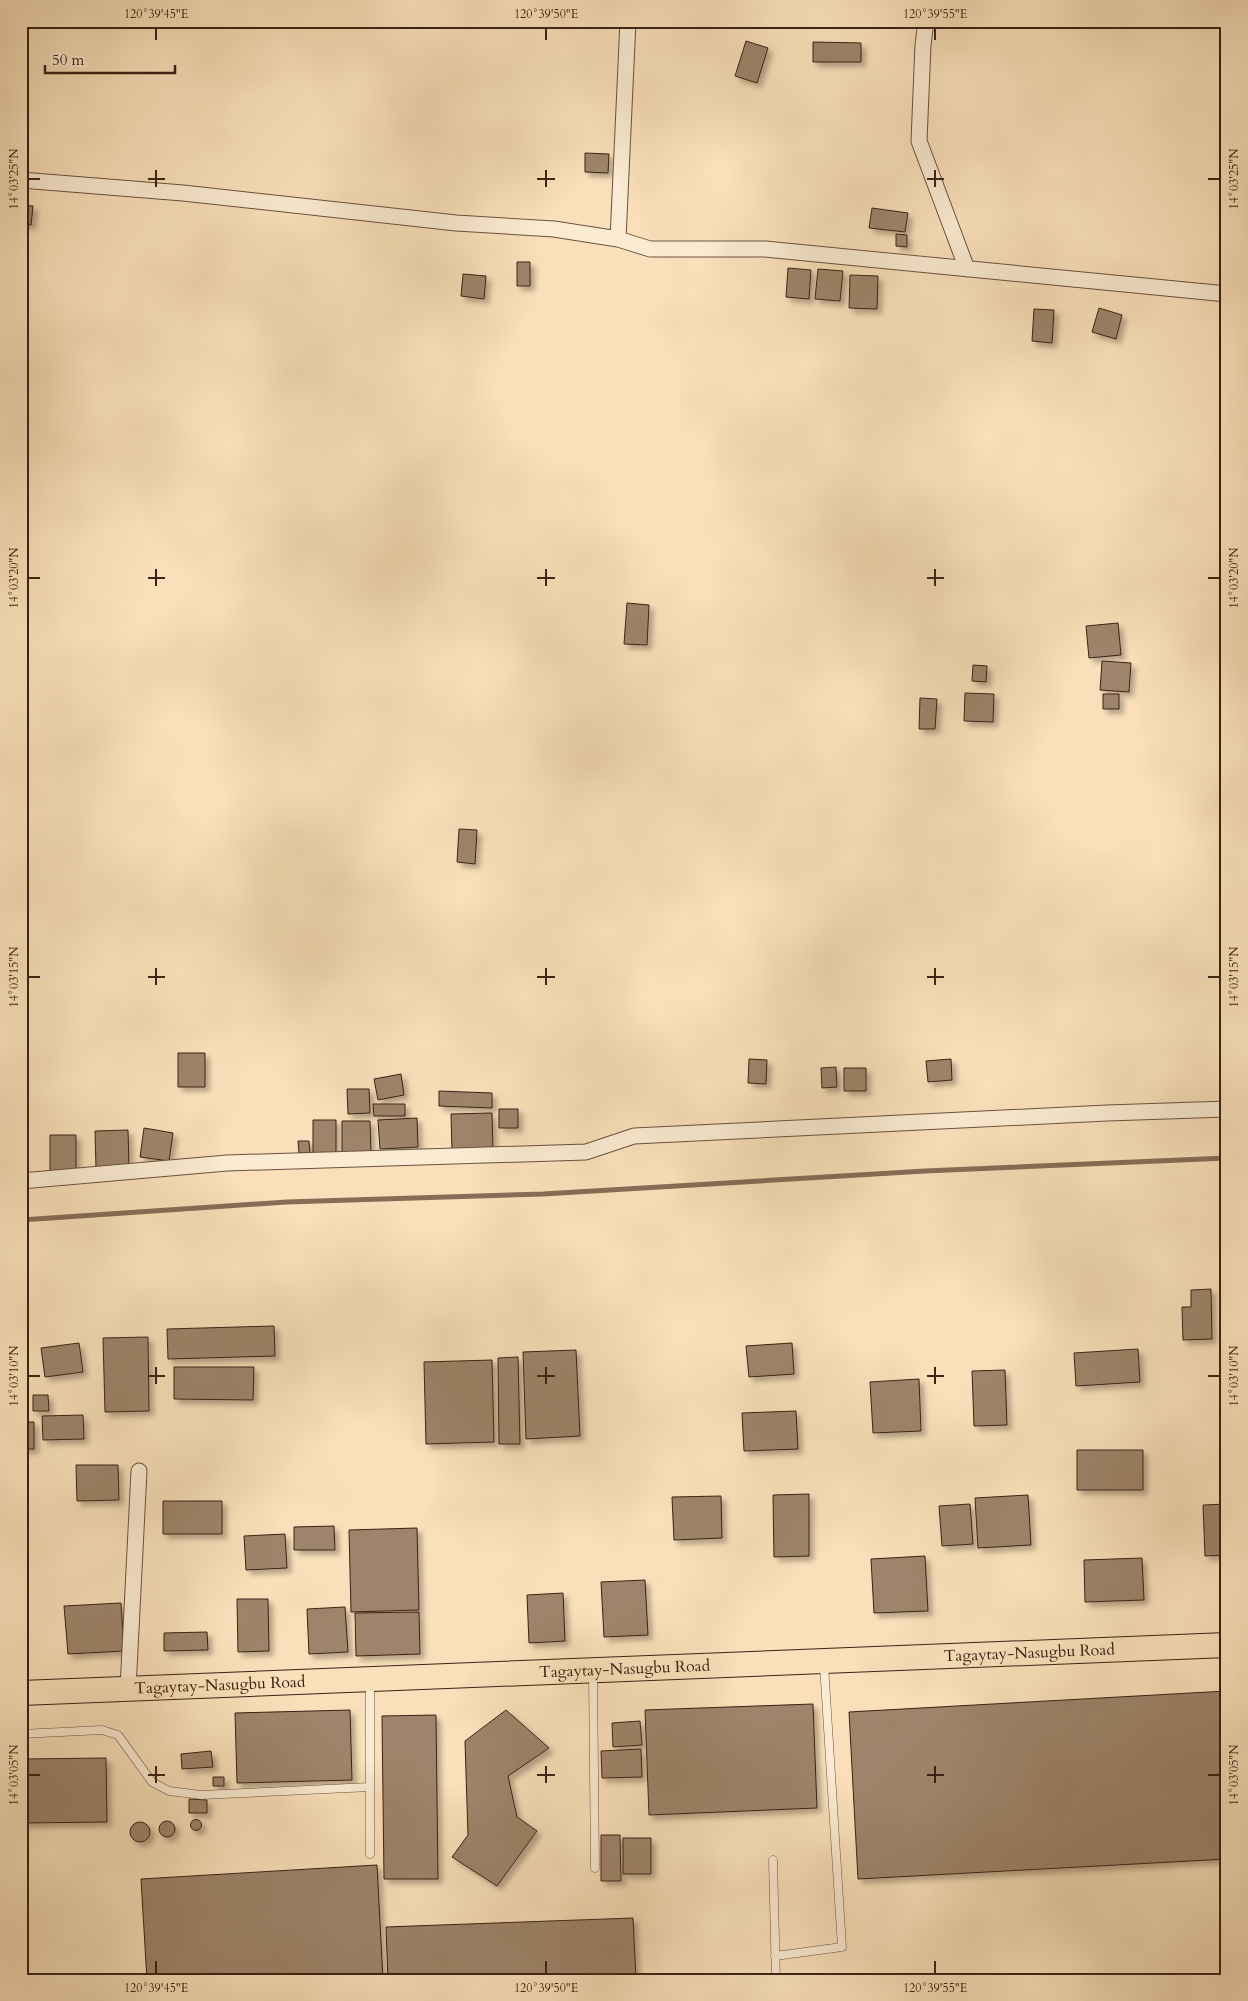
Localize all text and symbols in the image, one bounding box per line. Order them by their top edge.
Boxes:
text: 120°39'45"E [124,6,188,22]
text: 120°39'50"E [514,6,578,22]
text: 120°39'55"E [903,6,967,22]
scale bar [45,42,175,74]
text: 50 m [52,50,84,70]
text: 14°03'25"N [6,148,22,209]
text: 14°03'25"N [1226,148,1242,209]
text: 14°03'20"N [6,547,22,608]
text: 14°03'20"N [1226,547,1242,608]
text: 14°03'15"N [6,946,22,1007]
text: 14°03'15"N [1226,946,1242,1007]
text: 14°03'10"N [6,1345,22,1406]
text: 14°03'10"N [1226,1345,1242,1406]
street label: Tagaytay-Nasugbu Road [943,1638,1116,1667]
street label: Tagaytay-Nasugbu Road [539,1655,711,1683]
street label: Tagaytay-Nasugbu Road [134,1671,306,1699]
text: 14°03'05"N [6,1744,22,1805]
text: 14°03'05"N [1226,1744,1242,1805]
text: 120°39'45"E [124,1980,188,1996]
text: 120°39'50"E [514,1980,578,1996]
text: 120°39'55"E [903,1980,967,1996]

